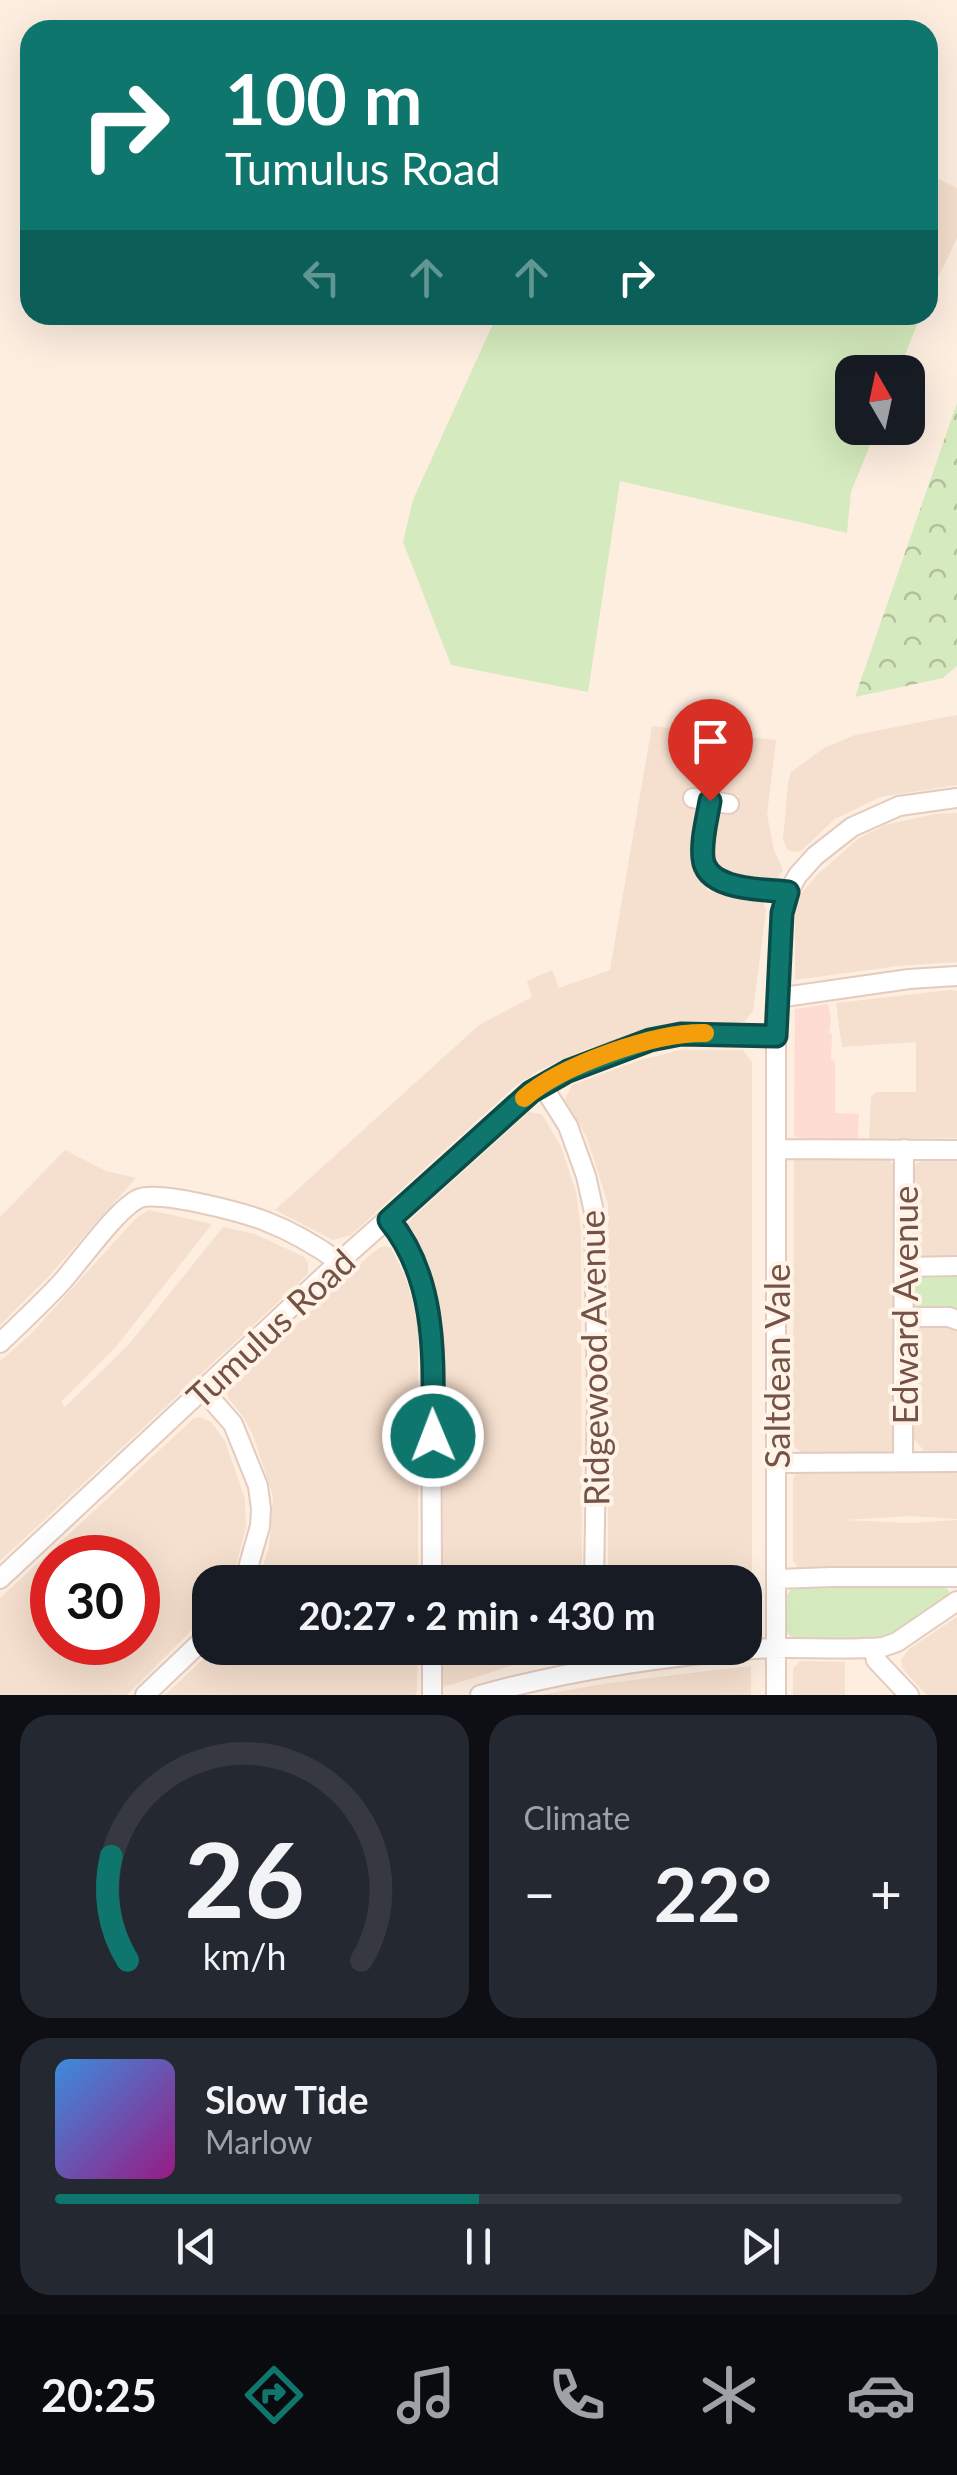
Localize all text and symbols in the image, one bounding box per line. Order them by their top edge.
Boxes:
text: 100 m [225,56,422,140]
icon: right [60,60,190,190]
text: Tumulus Road [225,141,501,195]
icon: left [294,250,349,305]
icon: ahead [399,250,454,305]
icon: ahead [504,250,559,305]
icon: right [609,250,664,305]
north arrow [835,355,925,445]
map controls [835,355,925,445]
pin [668,699,753,802]
icon: arrive [683,714,738,769]
street label: Edward Avenue [883,1185,925,1425]
street label: Ridgewood Avenue [569,1210,617,1506]
street label: Tumulus Road [177,1240,363,1416]
street label: Saltdean Vale [755,1264,797,1468]
position arrow [381,1384,485,1488]
speed limit sign: 30 [30,1535,160,1665]
text: 20:27 · 2 min · 430 m [298,1592,656,1638]
text: Climate [524,1798,630,1837]
text: 26 [184,1815,305,1940]
text: 22° [654,1848,772,1938]
text: − [524,1860,555,1926]
text: + [870,1860,902,1926]
text: km/h [202,1935,286,1978]
text: Slow Tide [205,2076,368,2122]
text: Marlow [205,2122,312,2161]
icon: previous [169,2219,224,2274]
icon: pause [451,2219,506,2274]
icon: next [733,2219,788,2274]
icon: directions [239,2360,309,2430]
icon: music [391,2360,461,2430]
icon: phone [542,2360,612,2430]
icon: climate [694,2360,764,2430]
icon: car [846,2360,916,2430]
text: 20:25 [41,2368,157,2422]

